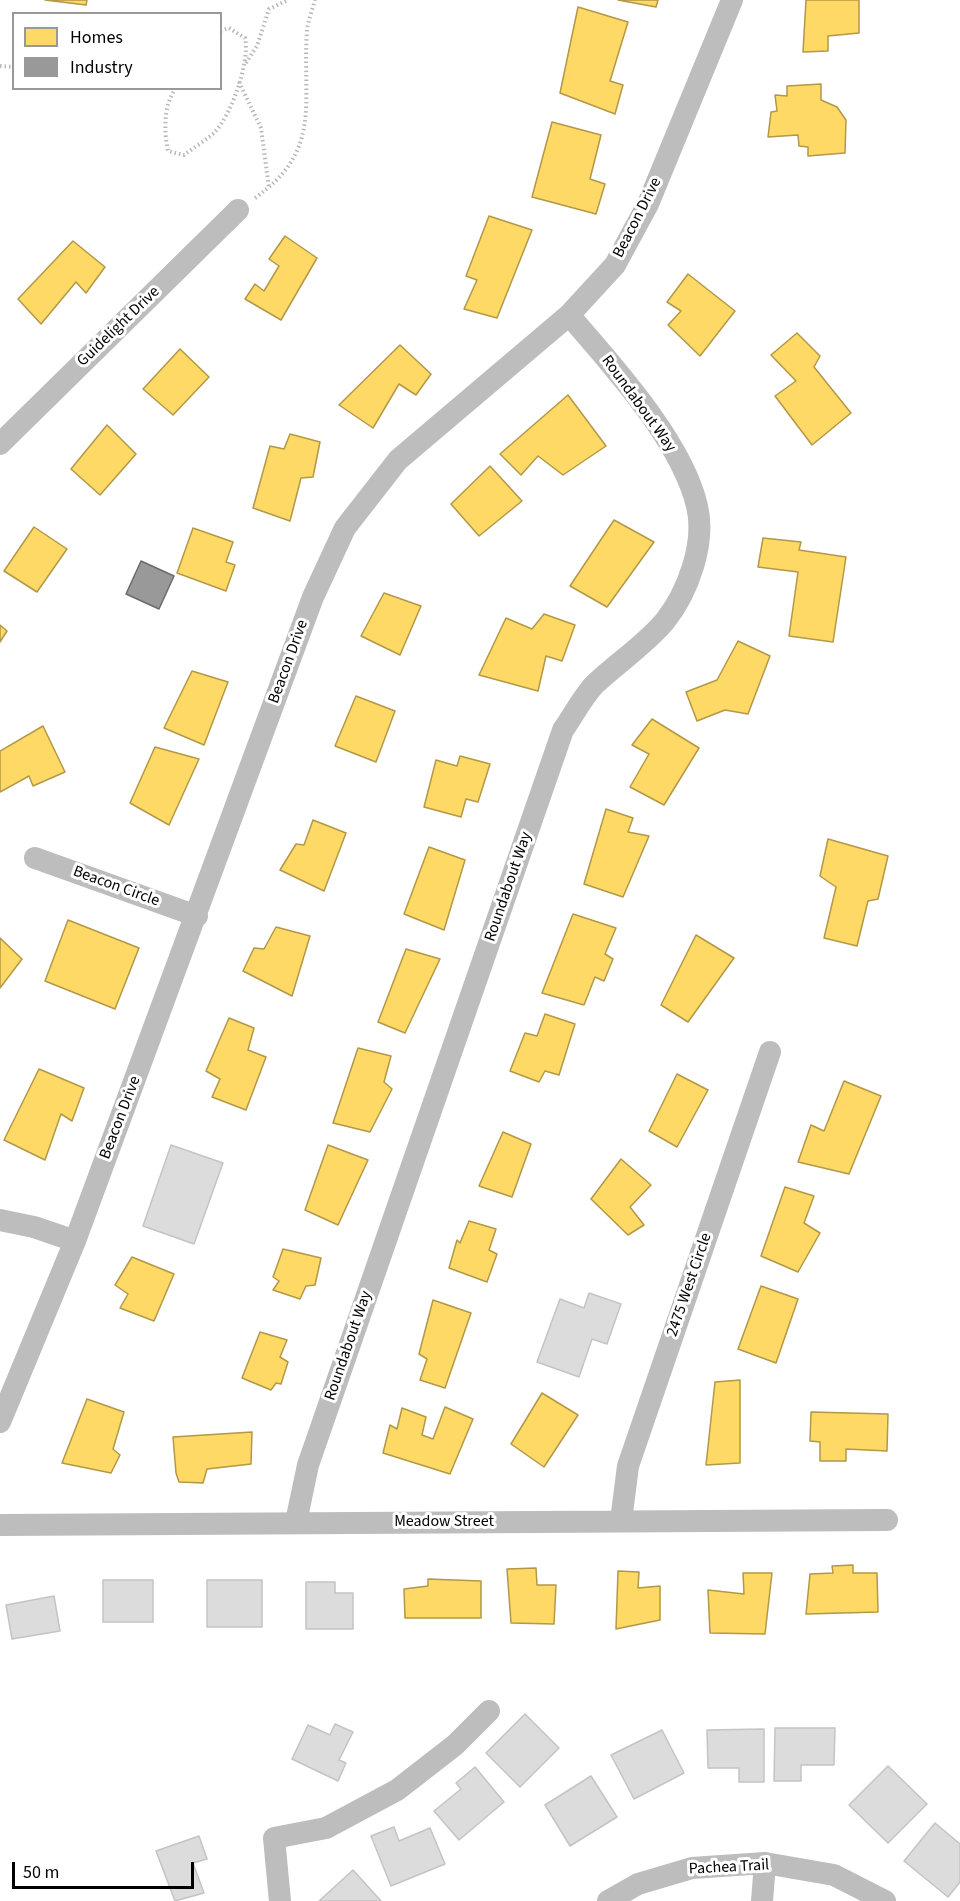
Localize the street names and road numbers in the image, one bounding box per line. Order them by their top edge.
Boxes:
street label: Beacon Drive [610,175,666,261]
street label: Guidelight Drive [74,283,164,371]
street label: Roundabout Way [597,352,679,456]
street label: Beacon Drive [265,618,313,706]
street label: Roundabout Way [481,830,537,944]
street label: Beacon Circle [70,862,162,912]
street label: Beacon Drive [96,1074,146,1162]
street label: 2475 West Circle [663,1231,717,1339]
street label: Roundabout Way [321,1289,377,1403]
street label: Meadow Street [394,1512,494,1532]
street label: Pachea Trail [688,1856,770,1880]

